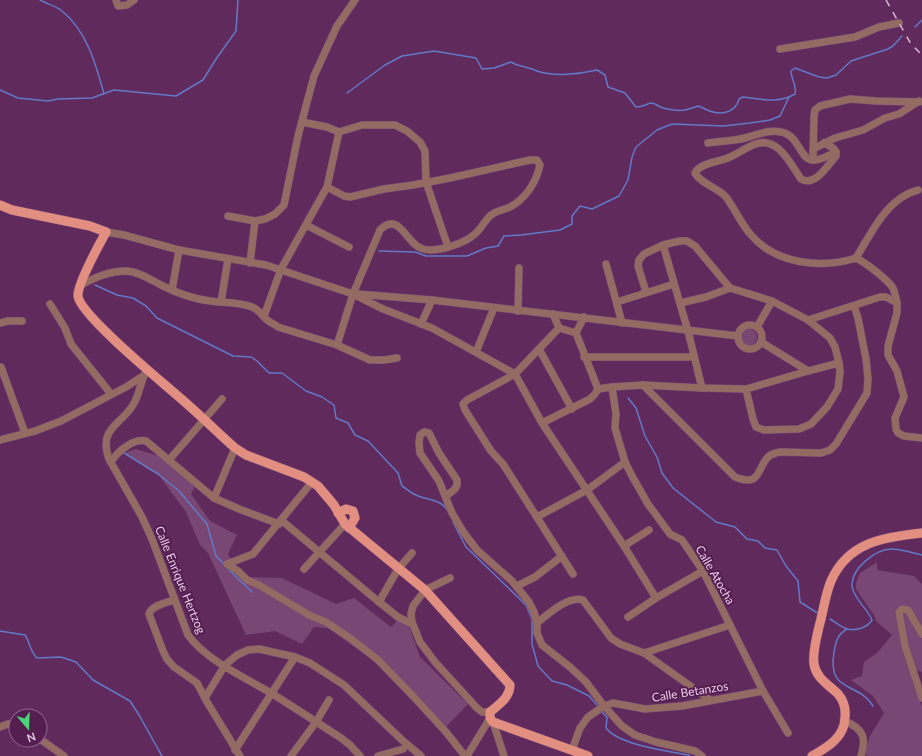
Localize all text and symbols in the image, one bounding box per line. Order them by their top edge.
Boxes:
street label: Calle Enrique Hertzog [152,524,209,636]
street label: Calle Atocha [692,542,738,607]
street label: Calle Betanzos [651,678,729,705]
north arrow [8,708,48,748]
text: N [25,730,38,745]

